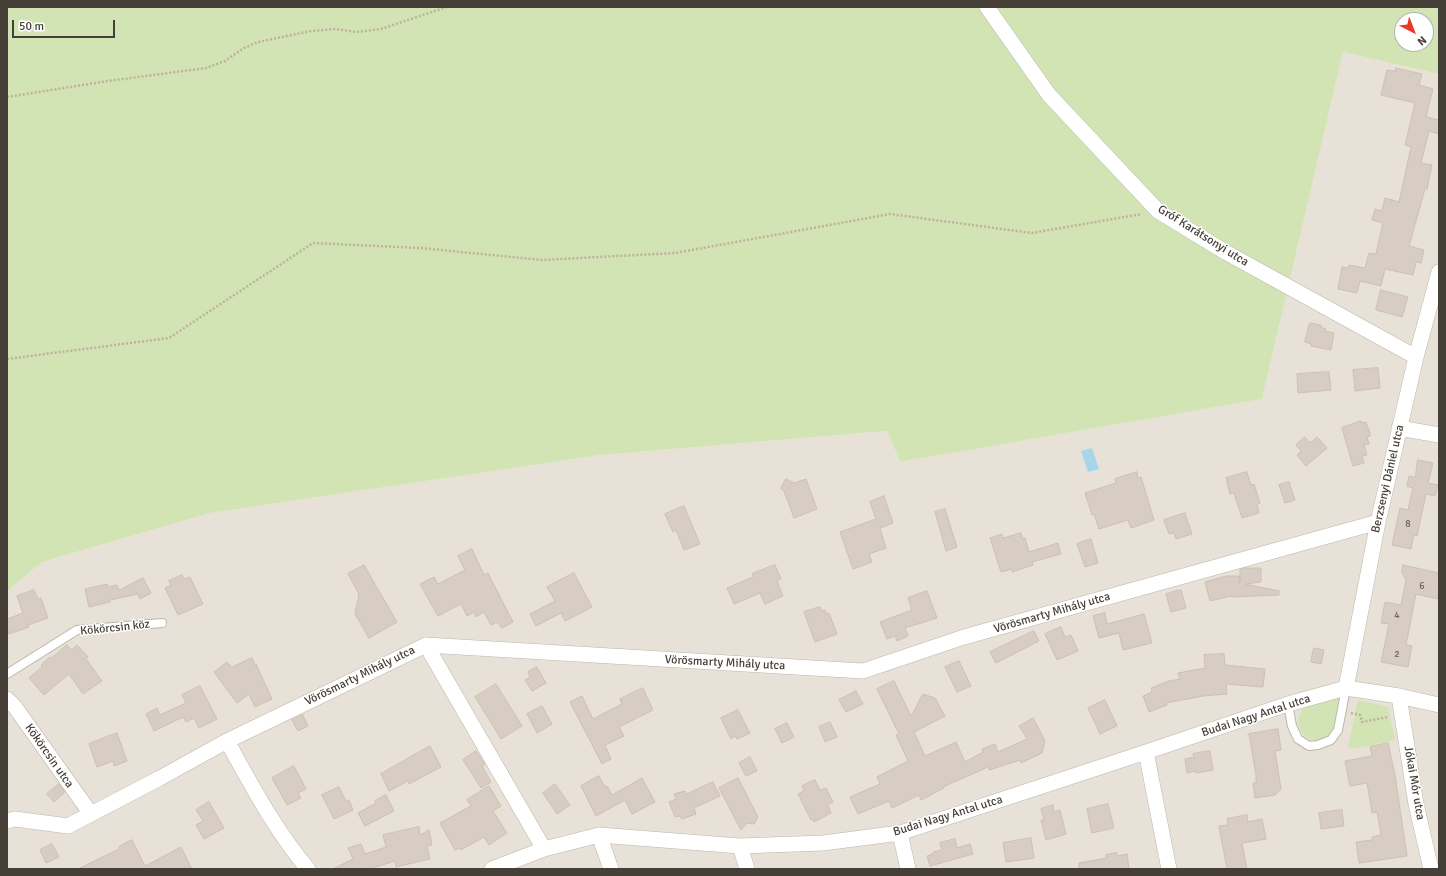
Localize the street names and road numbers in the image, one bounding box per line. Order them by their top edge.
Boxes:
street label: Gróf Karátsonyi utca [1155,202,1251,270]
street label: Berzsenyi Dániel utca [1369,424,1407,534]
street label: Vörösmarty Mihály utca [992,589,1112,637]
street label: Kökörcsin köz [79,617,151,639]
street label: Vörösmarty Mihály utca [303,643,417,709]
street label: Vörösmarty Mihály utca [664,653,786,673]
street label: Budai Nagy Antal utca [1200,692,1312,740]
street label: Kökörcsin utca [22,721,76,791]
street label: Jókai Mór utca [1400,745,1428,821]
street label: Budai Nagy Antal utca [892,792,1004,840]

